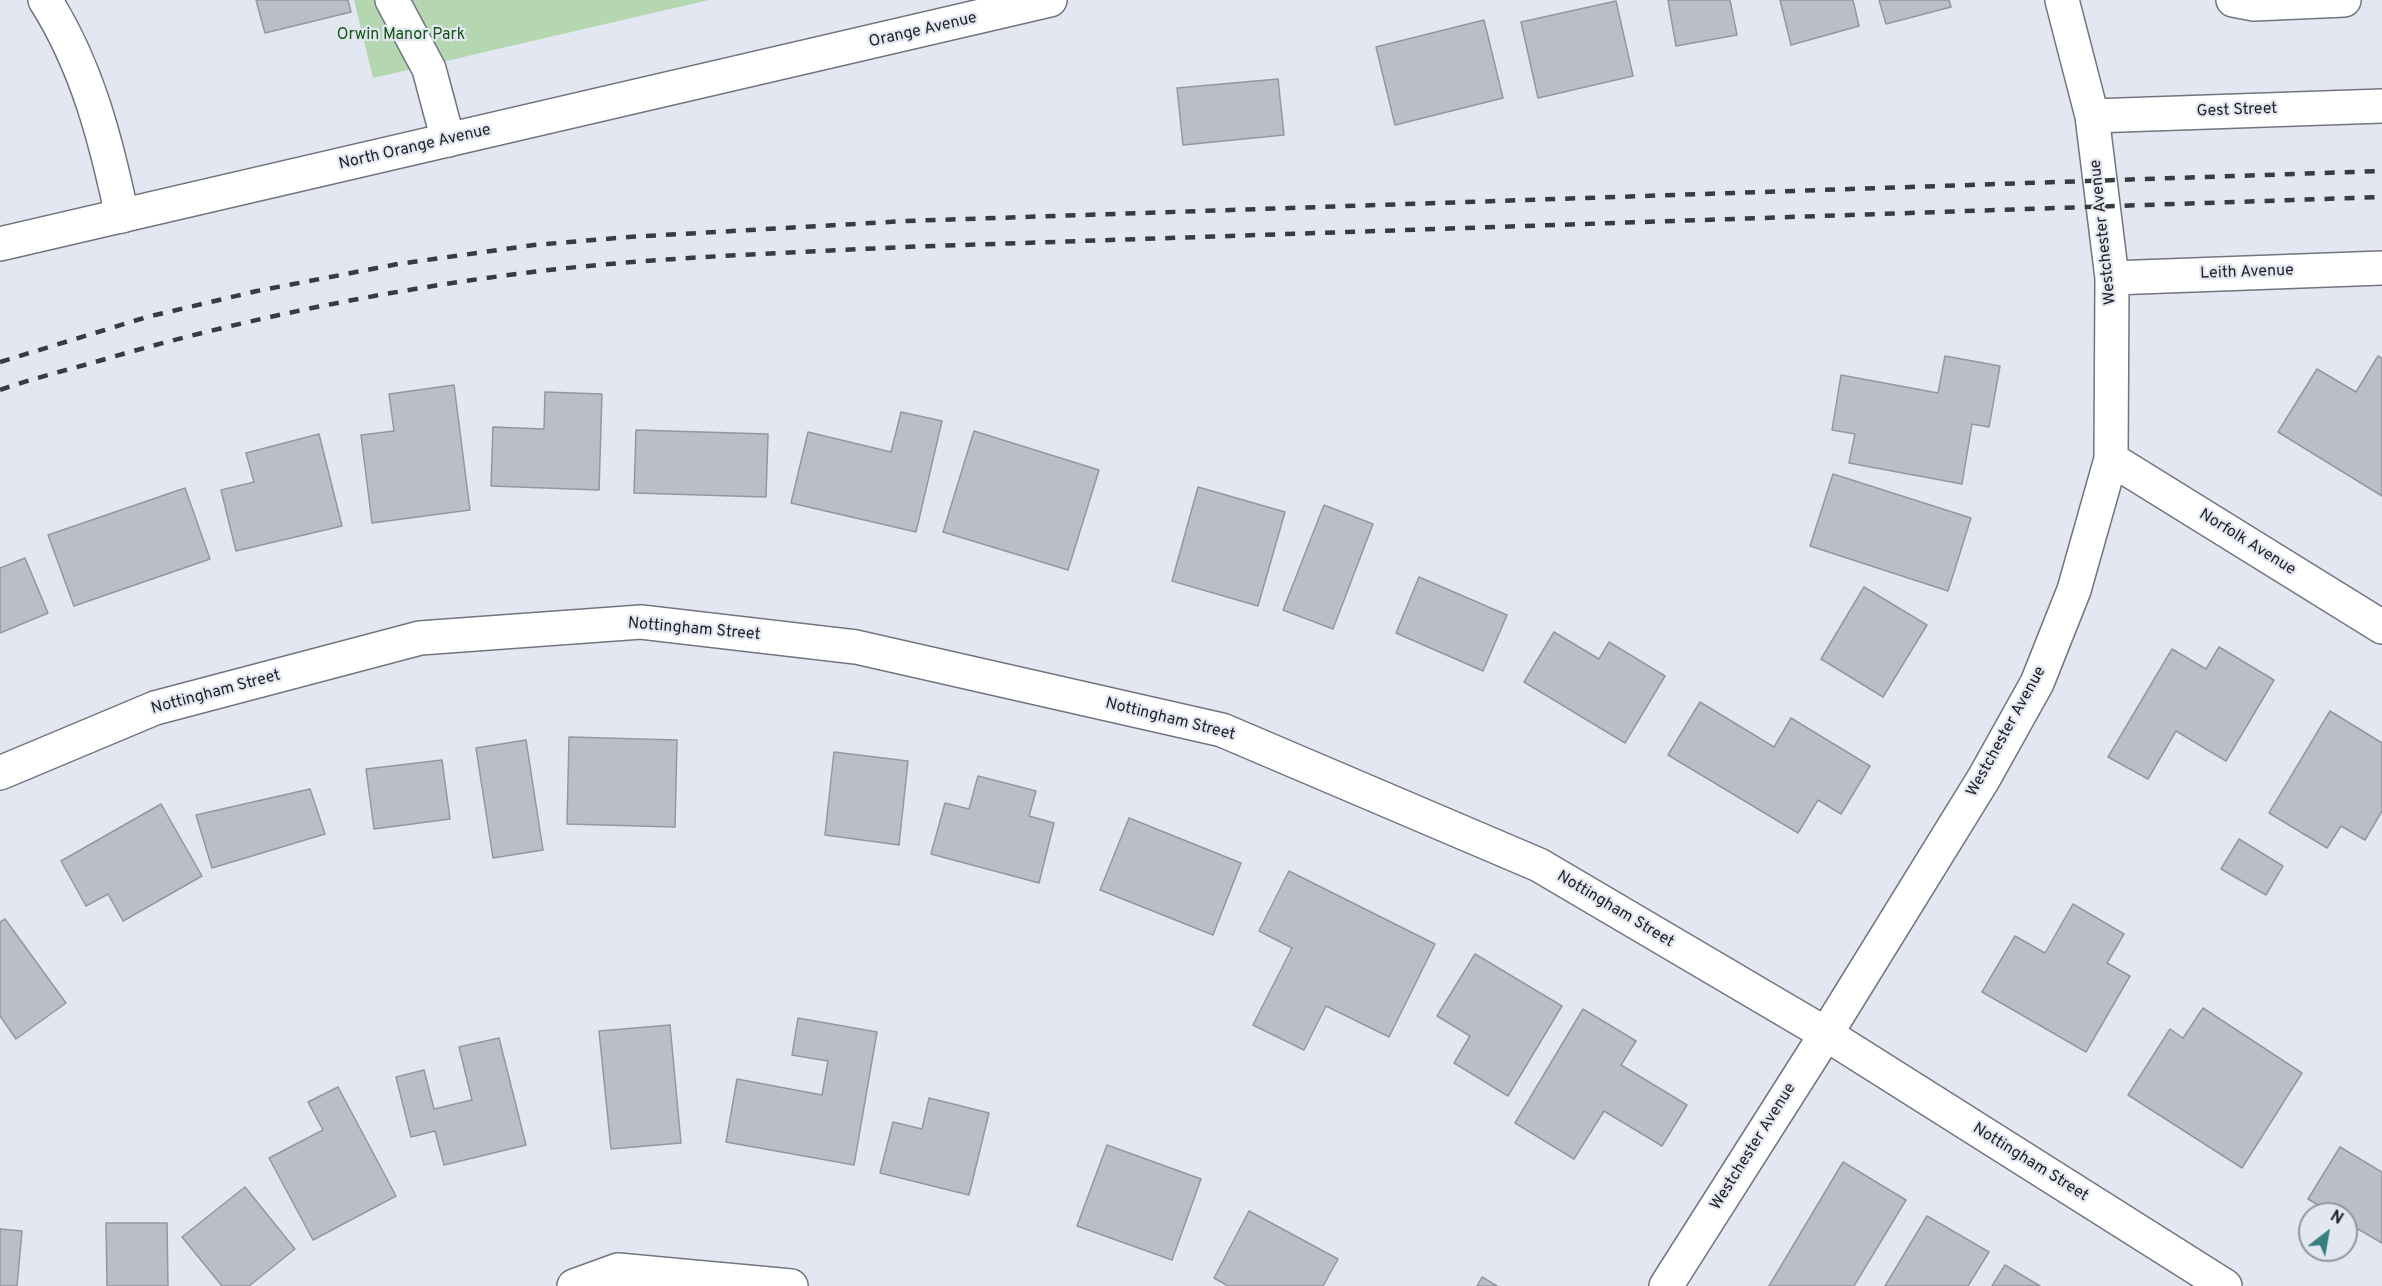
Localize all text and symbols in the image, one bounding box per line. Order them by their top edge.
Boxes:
street label: Orange Avenue [867,9,979,53]
park label: Orwin Manor Park [337,26,465,46]
street label: Gest Street [2196,100,2278,122]
street label: North Orange Avenue [337,121,493,175]
street label: Westchester Avenue [2087,158,2121,306]
street label: Leith Avenue [2200,262,2294,284]
street label: Norfolk Avenue [2195,506,2299,580]
street label: Nottingham Street [627,615,761,645]
street label: Westchester Avenue [1963,664,2051,800]
street label: Nottingham Street [149,667,283,719]
street label: Nottingham Street [1103,695,1237,745]
street label: Nottingham Street [1553,868,1677,952]
street label: Westchester Avenue [1707,1080,1801,1214]
street label: Nottingham Street [1968,1120,2092,1206]
north arrow [2298,1202,2358,1262]
text: N [2326,1207,2346,1230]

